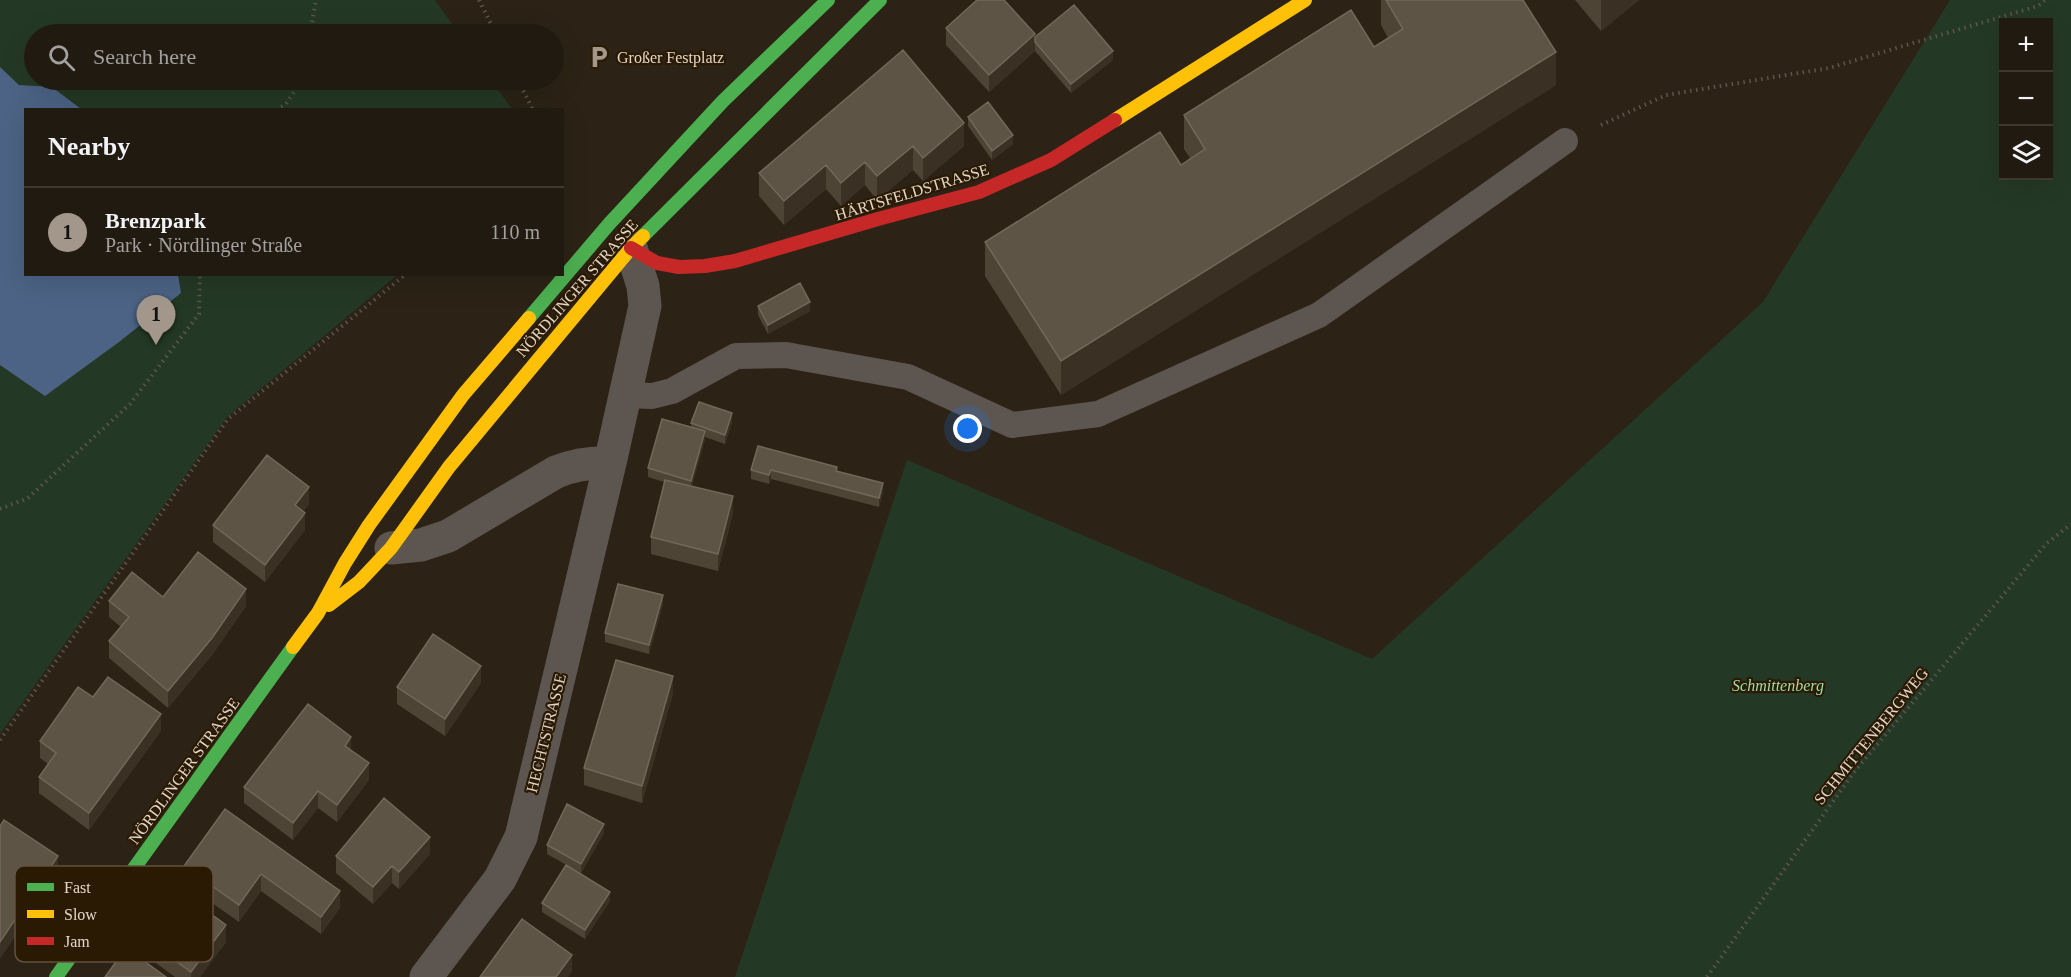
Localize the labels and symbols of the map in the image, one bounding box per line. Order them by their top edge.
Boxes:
parking icon: Großer Festplatz [586,44,612,70]
place label: Großer Festplatz [617,49,724,67]
street label: HÄRTSFELDSTRASSE [833,160,991,224]
street label: NÖRDLINGER STRASSE [513,216,641,360]
pin: 1 [136,296,176,345]
your location [953,414,982,443]
street label: SCHMITTENBERGWEG [1811,664,1932,808]
street label: HECHTSTRASSE [523,672,569,794]
park label: Schmittenberg [1732,677,1824,695]
street label: NÖRDLINGER STRASSE [125,695,243,847]
legend [15,866,213,962]
text: Fast [64,879,91,896]
text: Slow [64,906,97,923]
text: Jam [64,933,90,950]

